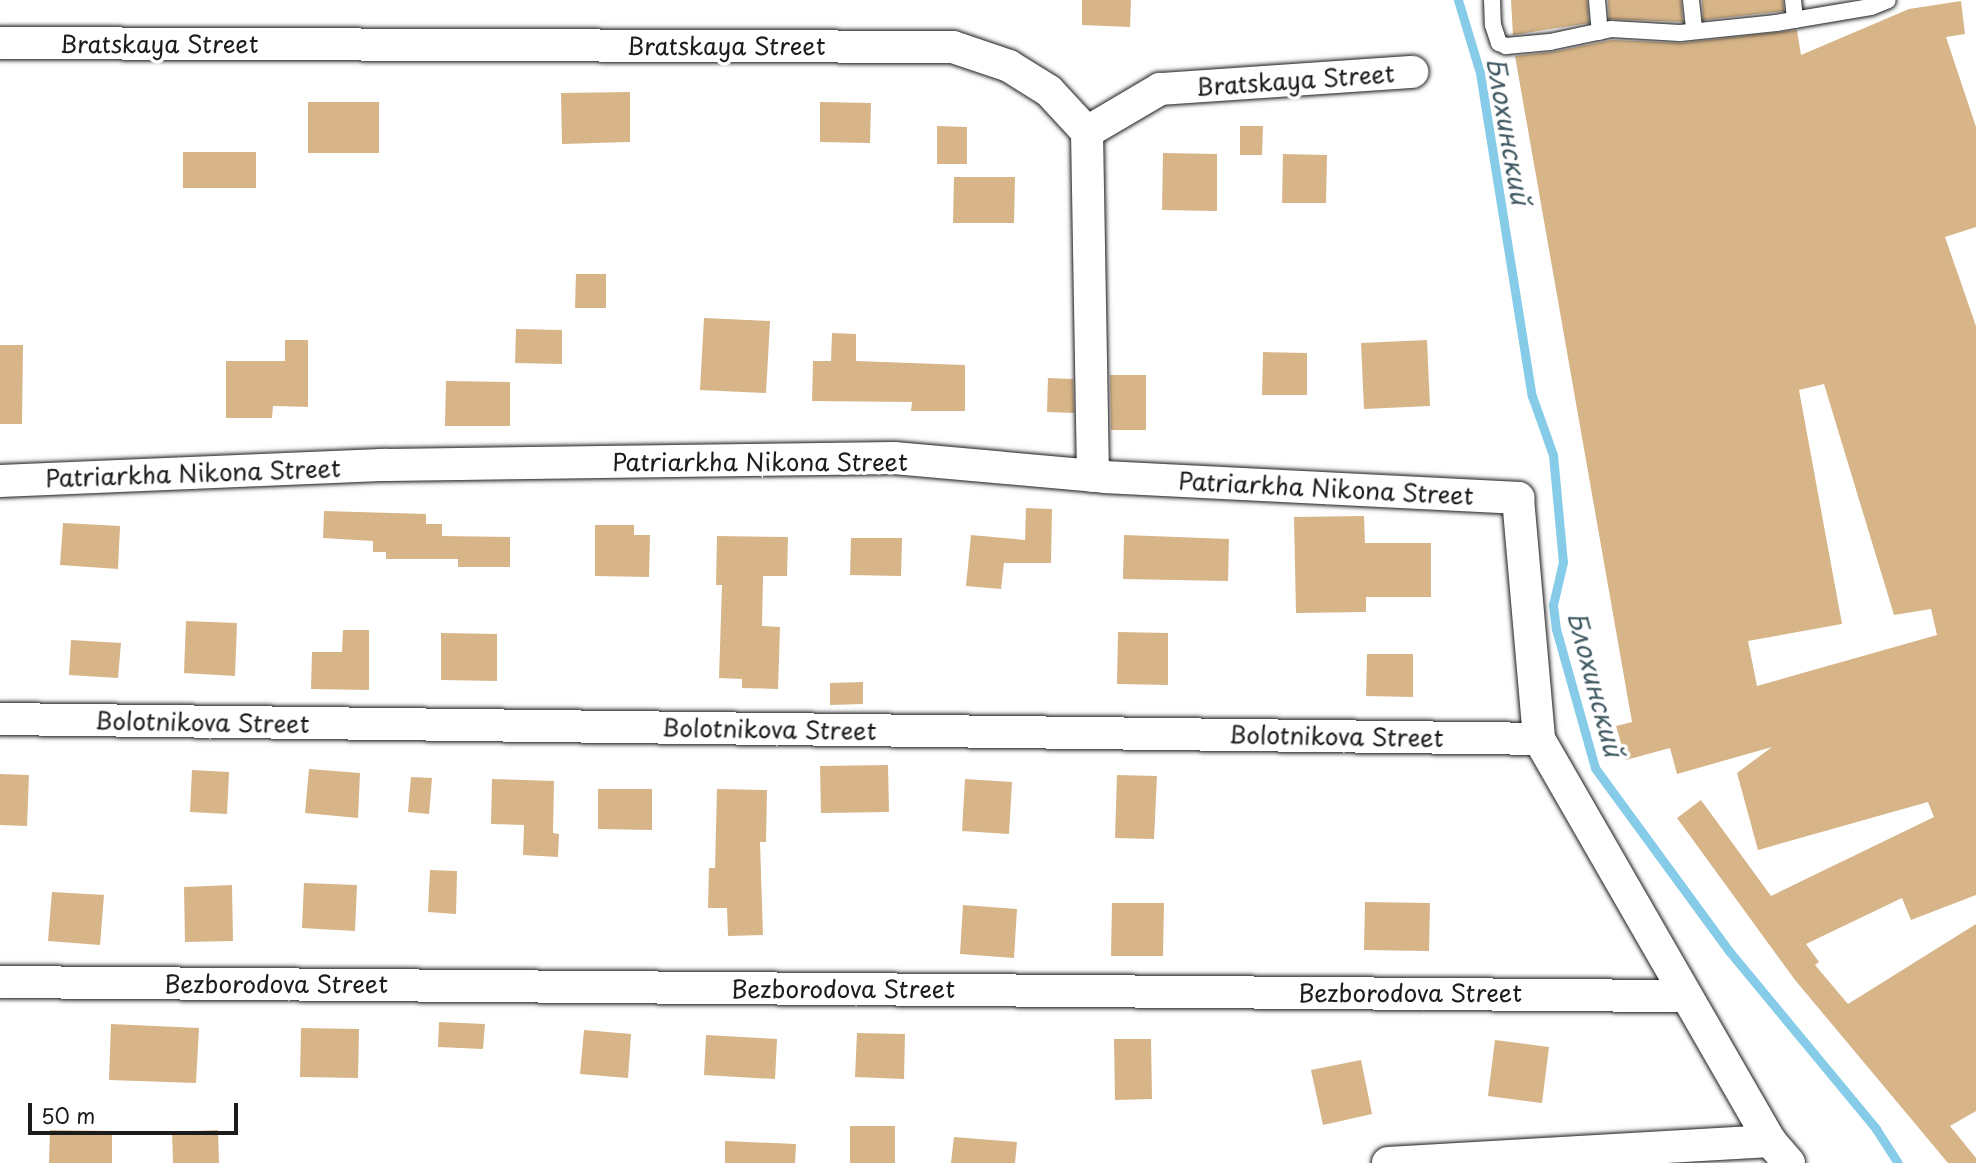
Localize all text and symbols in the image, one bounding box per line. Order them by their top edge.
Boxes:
street label: Bratskaya Street [59,30,259,58]
street label: Bratskaya Street [626,32,826,60]
water label: Блохинский [1481,55,1537,207]
street label: Bratskaya Street [1194,59,1396,101]
street label: Patriarkha Nikona Street [612,448,908,476]
street label: Patriarkha Nikona Street [44,453,342,493]
street label: Patriarkha Nikona Street [1177,466,1475,510]
water label: Блохинский [1562,608,1630,760]
street label: Bolotnikova Street [94,706,310,738]
street label: Bolotnikova Street [661,713,877,745]
street label: Bolotnikova Street [1228,720,1444,752]
street label: Bezborodova Street [163,970,389,998]
street label: Bezborodova Street [730,975,956,1003]
street label: Bezborodova Street [1297,979,1523,1007]
scale bar [32,1090,242,1134]
text: 50 m [41,1099,95,1131]

